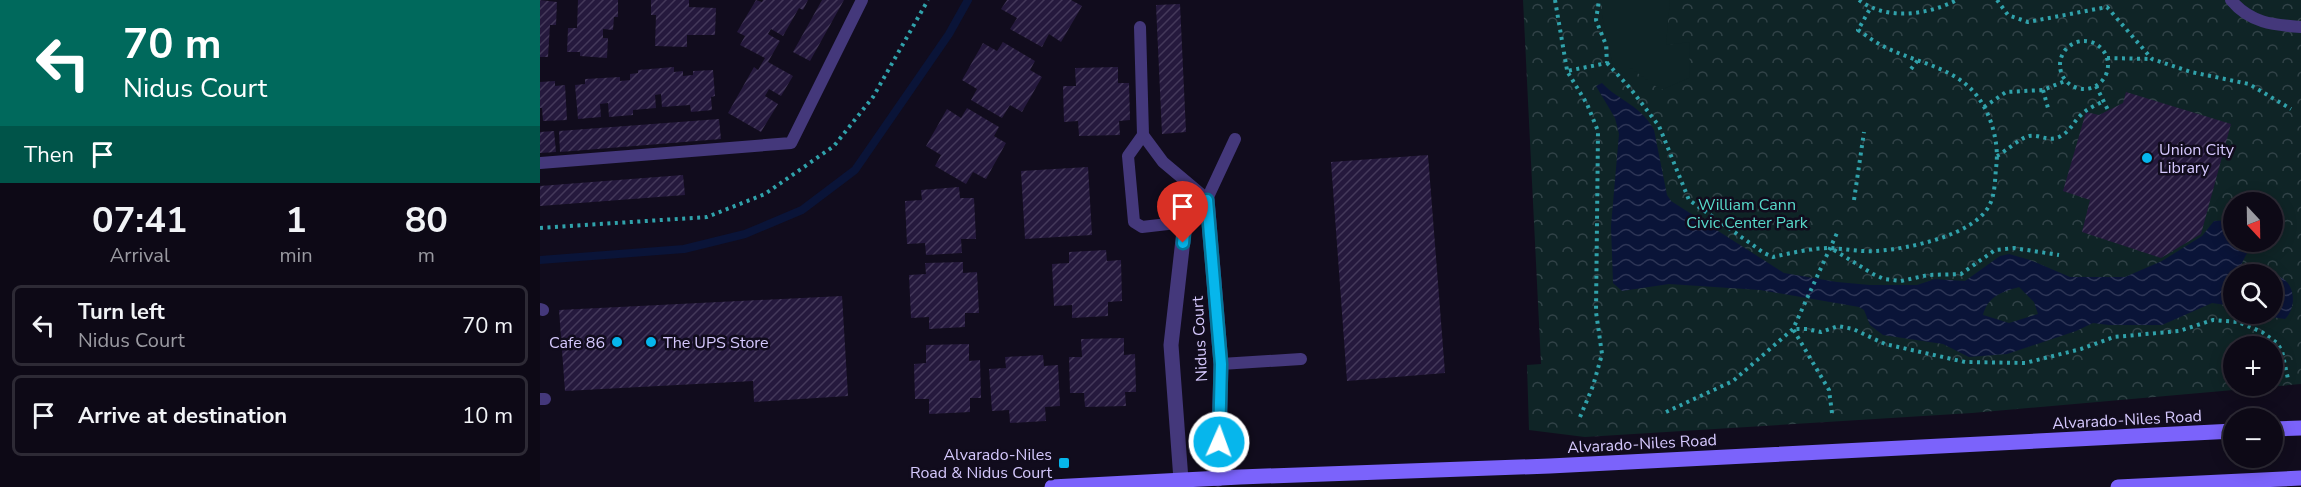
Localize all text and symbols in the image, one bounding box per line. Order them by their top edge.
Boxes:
text: 70 m [123,16,222,73]
icon: left [24,24,102,102]
text: Nidus Court [123,70,267,107]
icon: arrive [86,138,119,171]
place label: Union City Library [2159,139,2235,179]
text: Then [24,140,74,170]
marker: Union City Library [2140,151,2154,165]
pin [1157,181,1208,243]
icon: arrive [1166,190,1199,223]
north arrow [2223,192,2283,252]
map controls [2223,192,2283,468]
park label: William Cann Civic Center Park [1686,194,1809,234]
text: 07:41 [92,196,187,245]
text: 1 [285,196,307,245]
text: 80 [405,196,448,245]
text: Arrival [110,242,170,269]
text: min [279,242,313,269]
text: m [418,242,435,269]
button: search [2223,264,2283,324]
street label: Nidus Court [1187,295,1213,382]
text: Turn left [78,297,165,327]
icon: left [27,309,60,342]
text: 70 m [462,311,513,341]
text: Nidus Court [78,327,185,354]
place label: Cafe 86 [549,332,605,354]
place label: The UPS Store [663,332,768,354]
marker: Cafe 86 [610,335,624,349]
marker: The UPS Store [644,335,658,349]
button: + [2223,336,2283,396]
icon: arrive [27,399,60,432]
text: Arrive at destination [78,401,287,431]
text: 10 m [462,401,513,431]
street label: Alvarado-Niles Road [2052,405,2202,435]
button: − [2223,408,2283,468]
position arrow [1187,410,1251,474]
street label: Alvarado-Niles Road [1567,429,1717,459]
place label: Alvarado-Niles Road & Nidus Court [910,444,1052,484]
marker: Alvarado-Niles Road & Nidus Court [1057,456,1071,470]

